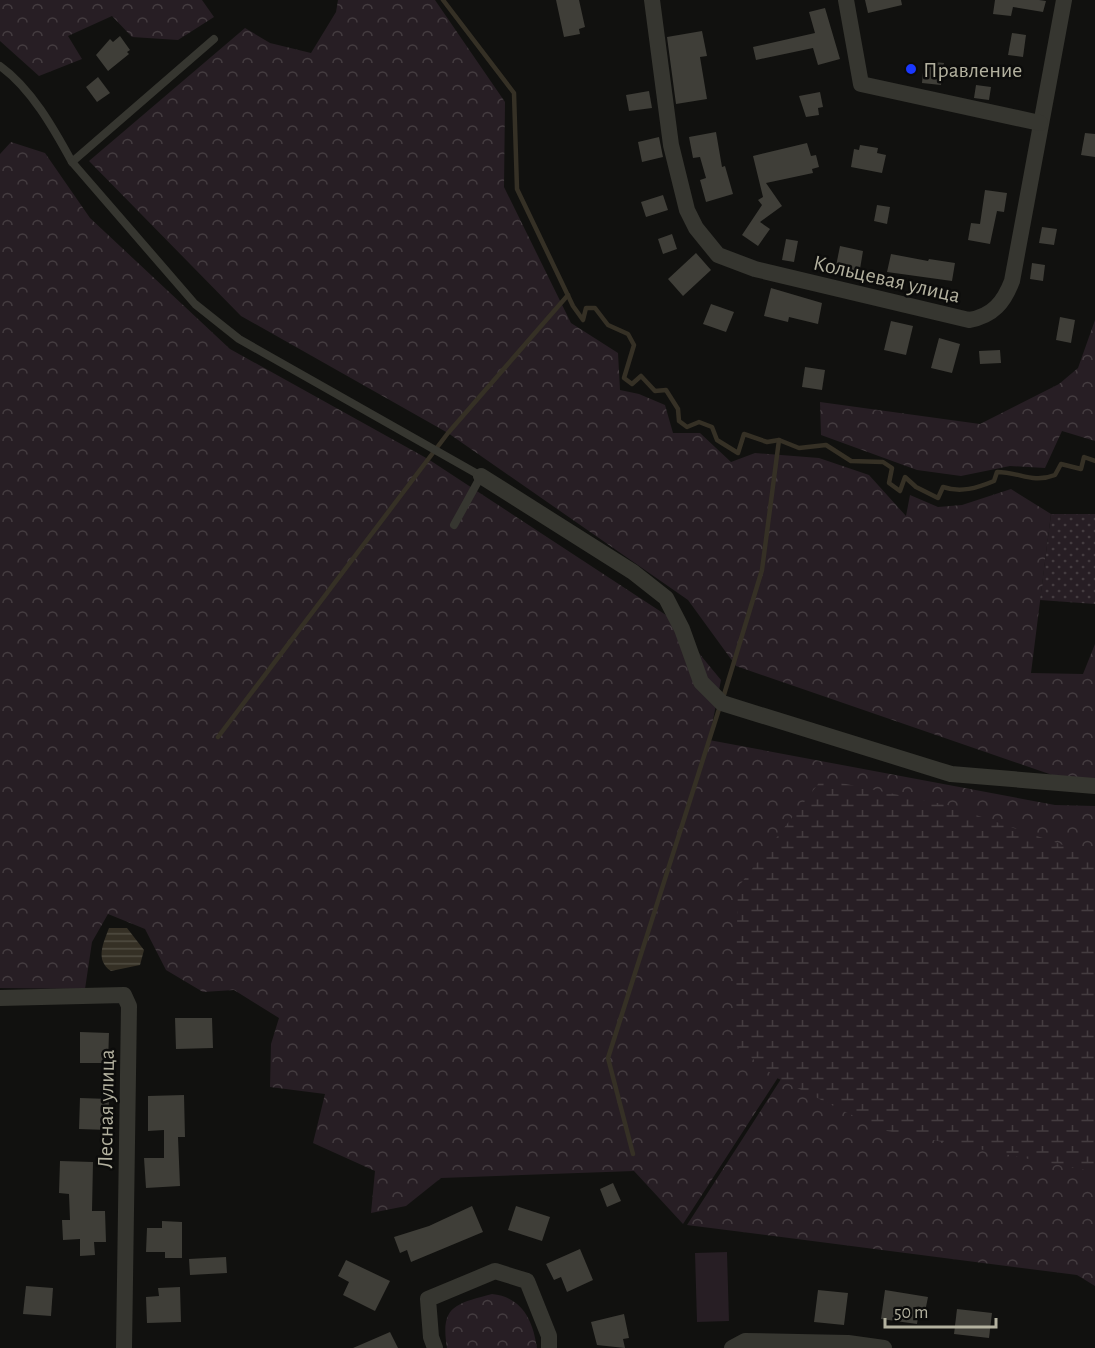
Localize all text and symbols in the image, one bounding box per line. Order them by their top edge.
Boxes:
place label: Правление [923,59,1022,81]
marker: Правление [904,62,918,76]
street label: Кольцевая улица [811,251,962,307]
street label: Лесная улица [94,1049,118,1169]
scale bar [885,1291,996,1329]
text: 50 m [894,1304,928,1322]

